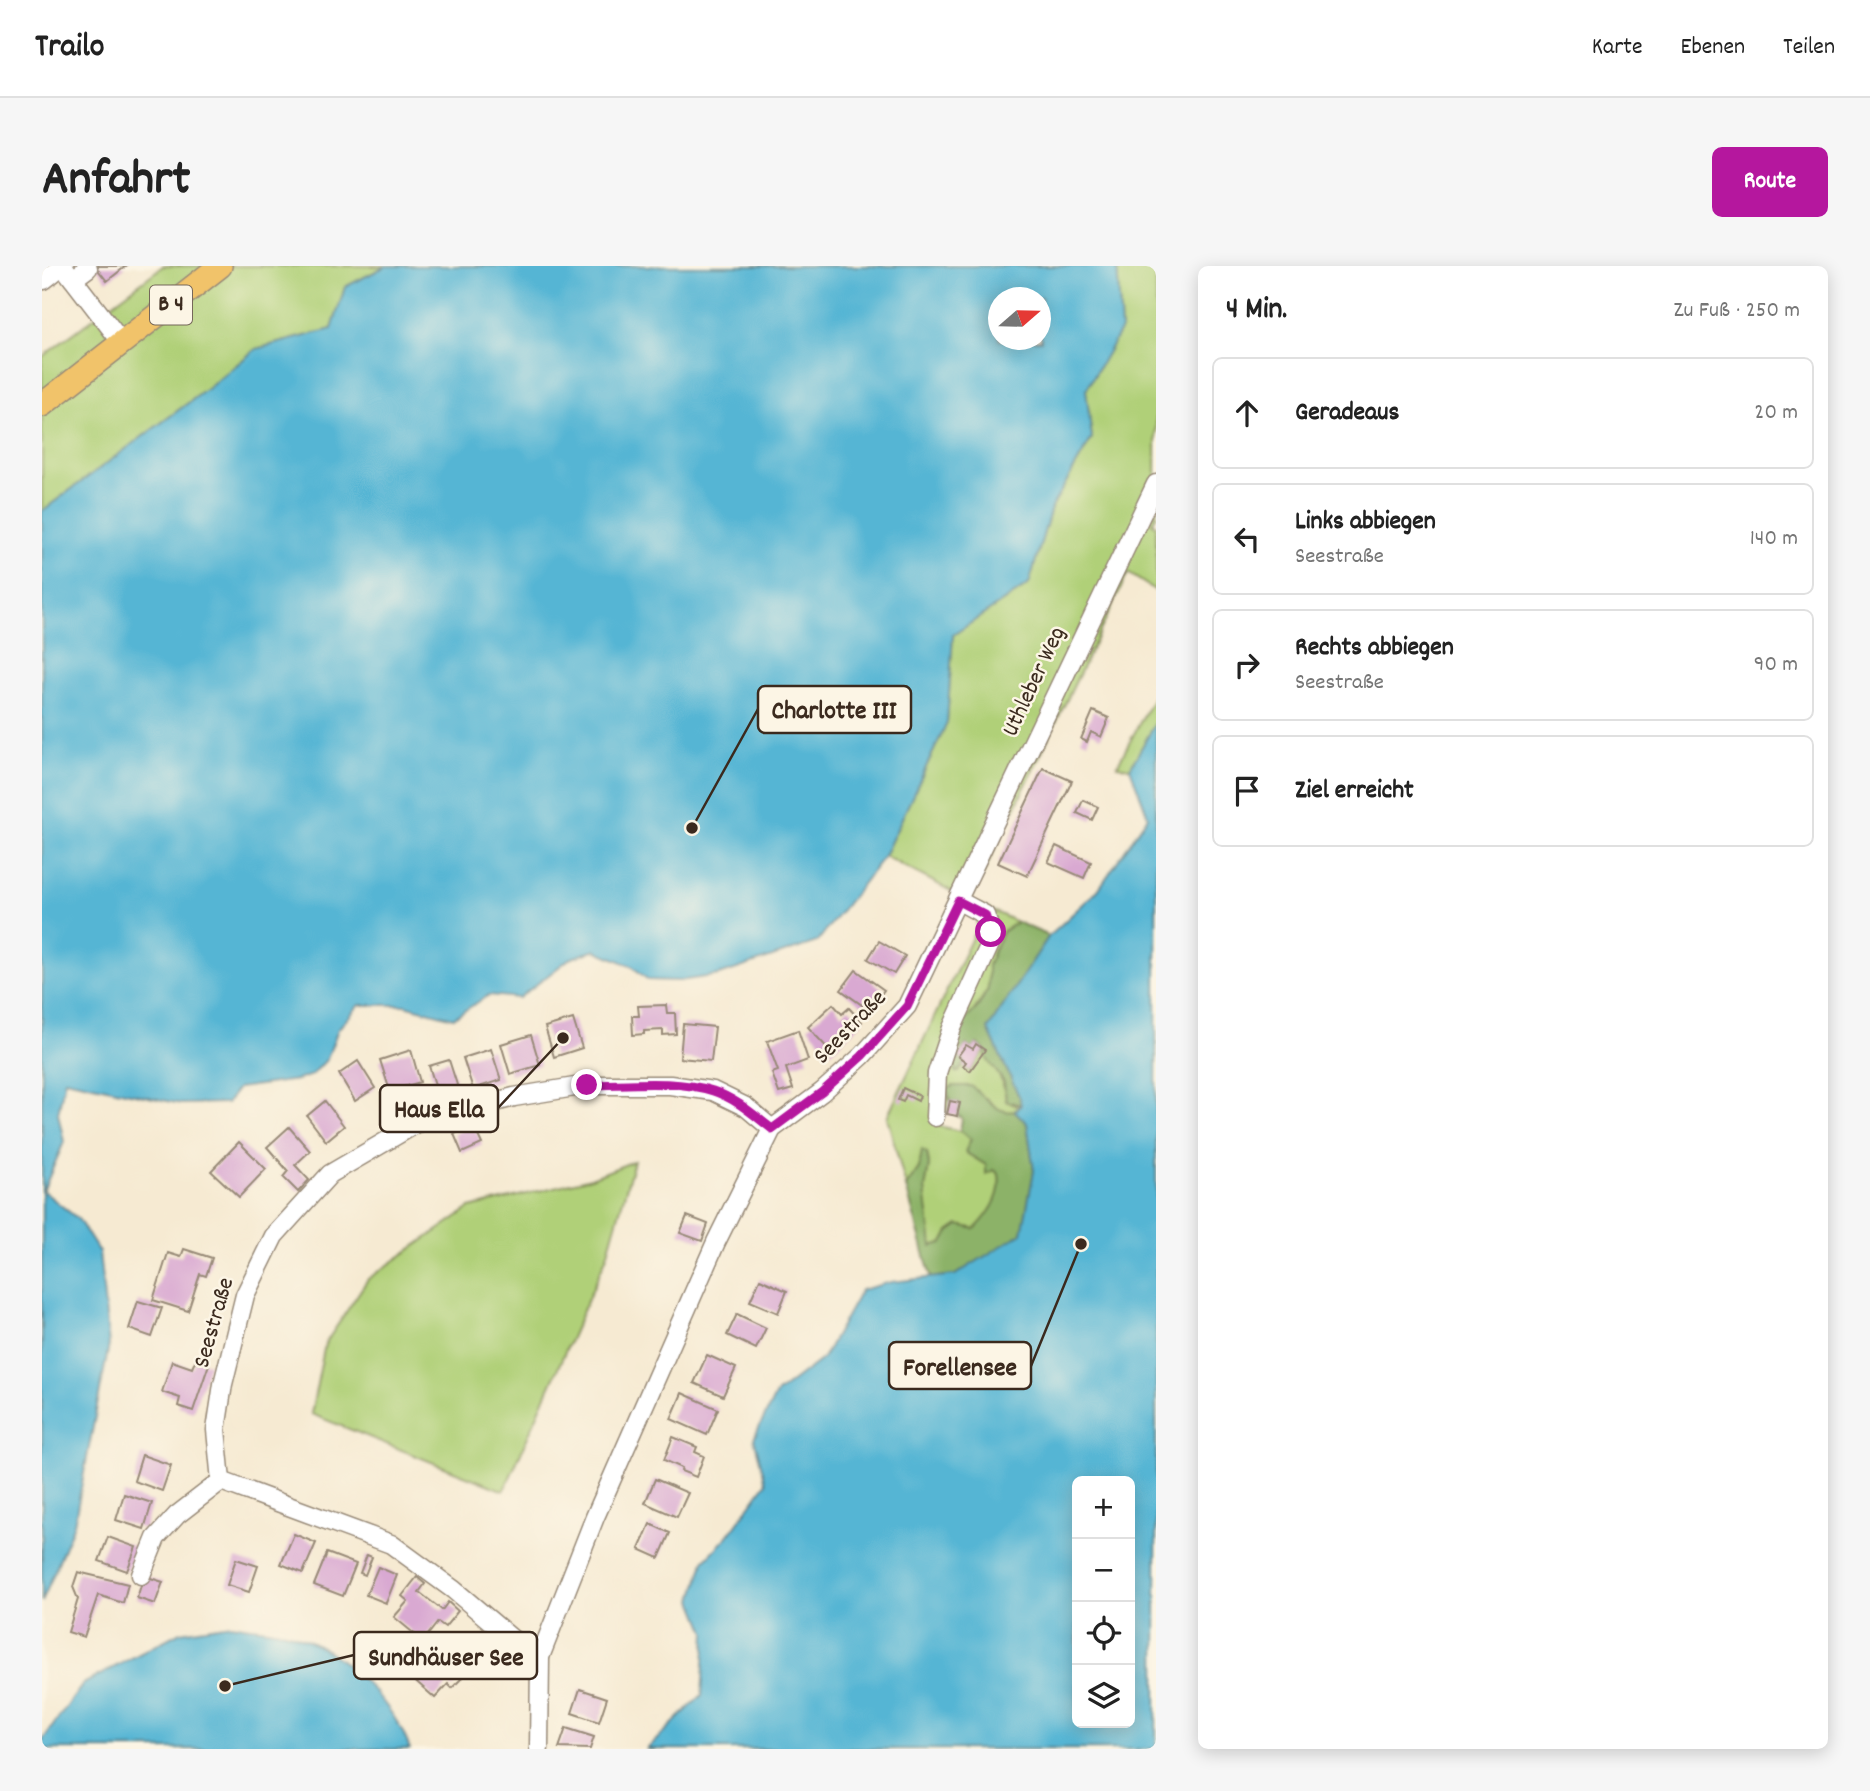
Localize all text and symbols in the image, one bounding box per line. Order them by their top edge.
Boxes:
text: Trailo [35,25,105,72]
text: Karte [1592,31,1642,65]
text: Ebenen [1680,31,1745,65]
text: Teilen [1783,31,1835,65]
text: Anfahrt [42,147,190,217]
button: Route [1712,147,1828,217]
road number: B 4 [150,286,192,324]
north arrow [988,287,1051,350]
text: 4 Min. [1226,290,1287,333]
text: Zu Fuß · 250 m [1673,295,1800,328]
icon: ahead [1228,394,1266,432]
text: Geradeaus [1295,395,1399,432]
text: 20 m [1754,397,1798,430]
text: Links abbiegen [1295,504,1436,541]
icon: left [1228,520,1266,558]
text: 140 m [1750,523,1798,556]
text: Seestraße [1295,541,1384,574]
street label: Uthleber Weg [995,621,1075,743]
text: Rechts abbiegen [1295,630,1454,667]
icon: right [1228,646,1266,684]
text: 90 m [1754,649,1798,682]
text: Seestraße [1295,667,1384,700]
callout: Charlotte III [758,686,911,733]
text: Charlotte III [771,694,897,731]
icon: arrive [1228,772,1266,810]
text: Ziel erreicht [1295,773,1414,810]
route start [975,916,1006,947]
street label: Seestraße [807,983,895,1073]
route end [571,1069,602,1100]
callout: Haus Ella [380,1085,498,1132]
text: Haus Ella [394,1093,485,1130]
street label: Seestraße [186,1274,244,1372]
callout: Forellensee [889,1342,1031,1389]
text: Forellensee [903,1351,1017,1388]
map controls [1072,1476,1135,1728]
button: + [1072,1476,1135,1539]
button: − [1072,1539,1135,1602]
button: locate [1072,1602,1135,1665]
callout: Sundhäuser See [354,1632,537,1679]
text: Sundhäuser See [368,1641,524,1678]
button: layers [1072,1665,1135,1728]

